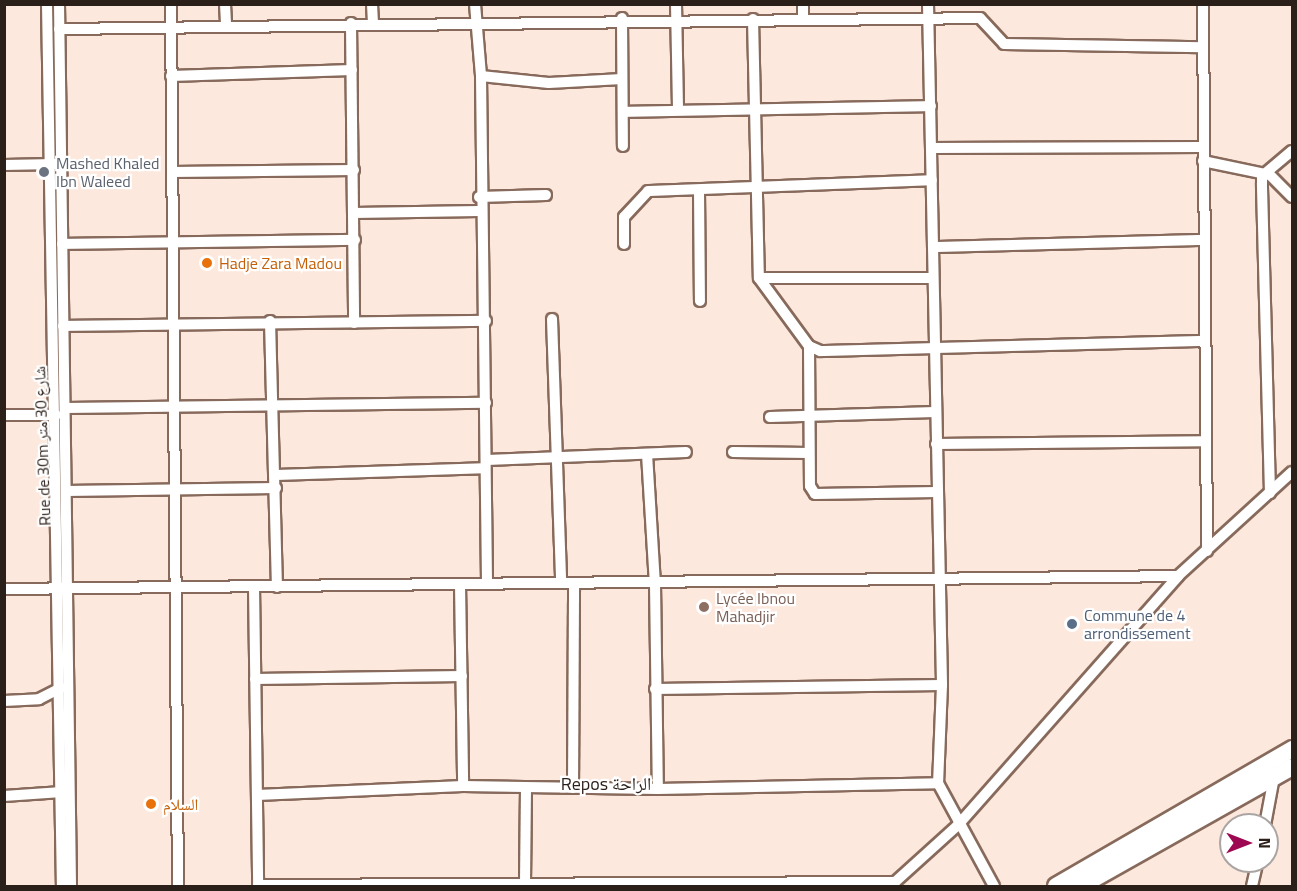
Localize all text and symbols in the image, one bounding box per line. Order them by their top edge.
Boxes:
place label: Mashed Khaled Ibn Waleed [56,153,160,191]
marker: Mashed Khaled Ibn Waleed [37,165,51,179]
place label: Hadje Zara Madou [219,253,342,273]
marker: Hadje Zara Madou [200,256,214,270]
street label: Rue de 30m شارع 30 متر [30,366,54,526]
place label: Lycée Ibnou Mahadjir [716,588,795,626]
marker: Lycée Ibnou Mahadjir [697,600,711,614]
place label: Commune de 4 arrondissement [1084,605,1191,643]
marker: Commune de 4 arrondissement [1065,617,1079,631]
district label: Repos الراحة [561,773,651,795]
place label: السلام [163,794,198,814]
marker: السلام [144,797,158,811]
north arrow [1219,813,1279,873]
text: N [1253,837,1277,849]

